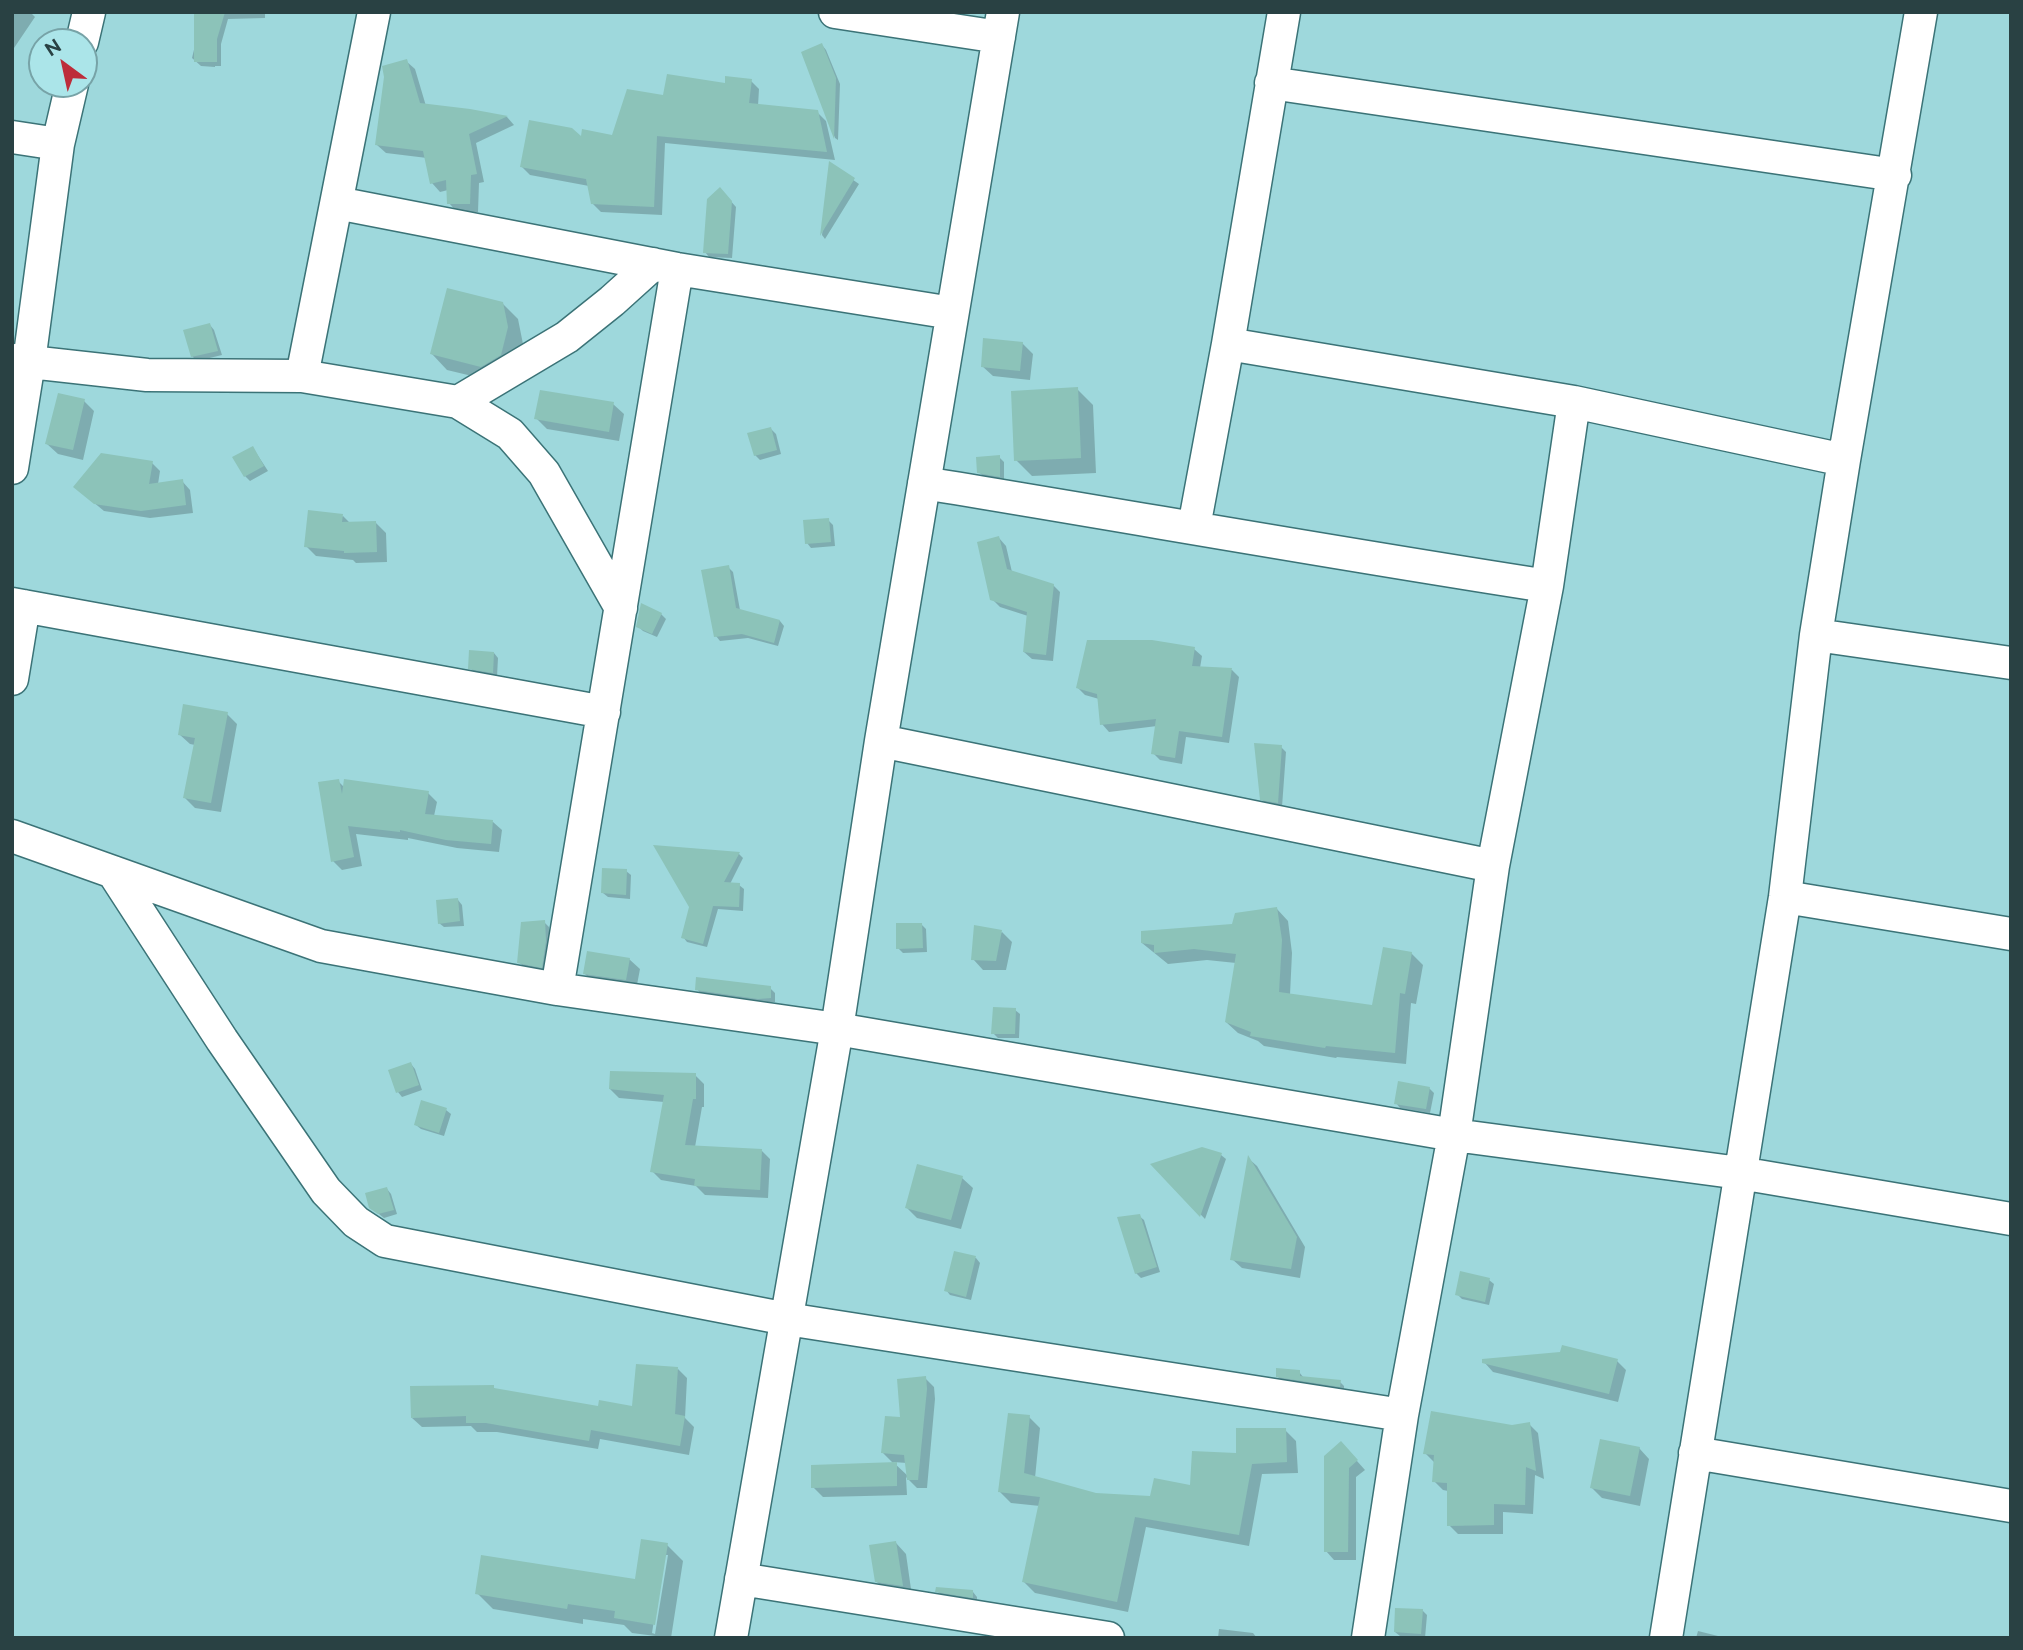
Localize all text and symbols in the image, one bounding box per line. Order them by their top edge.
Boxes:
north arrow [28,28,98,98]
text: N [41,34,65,60]

